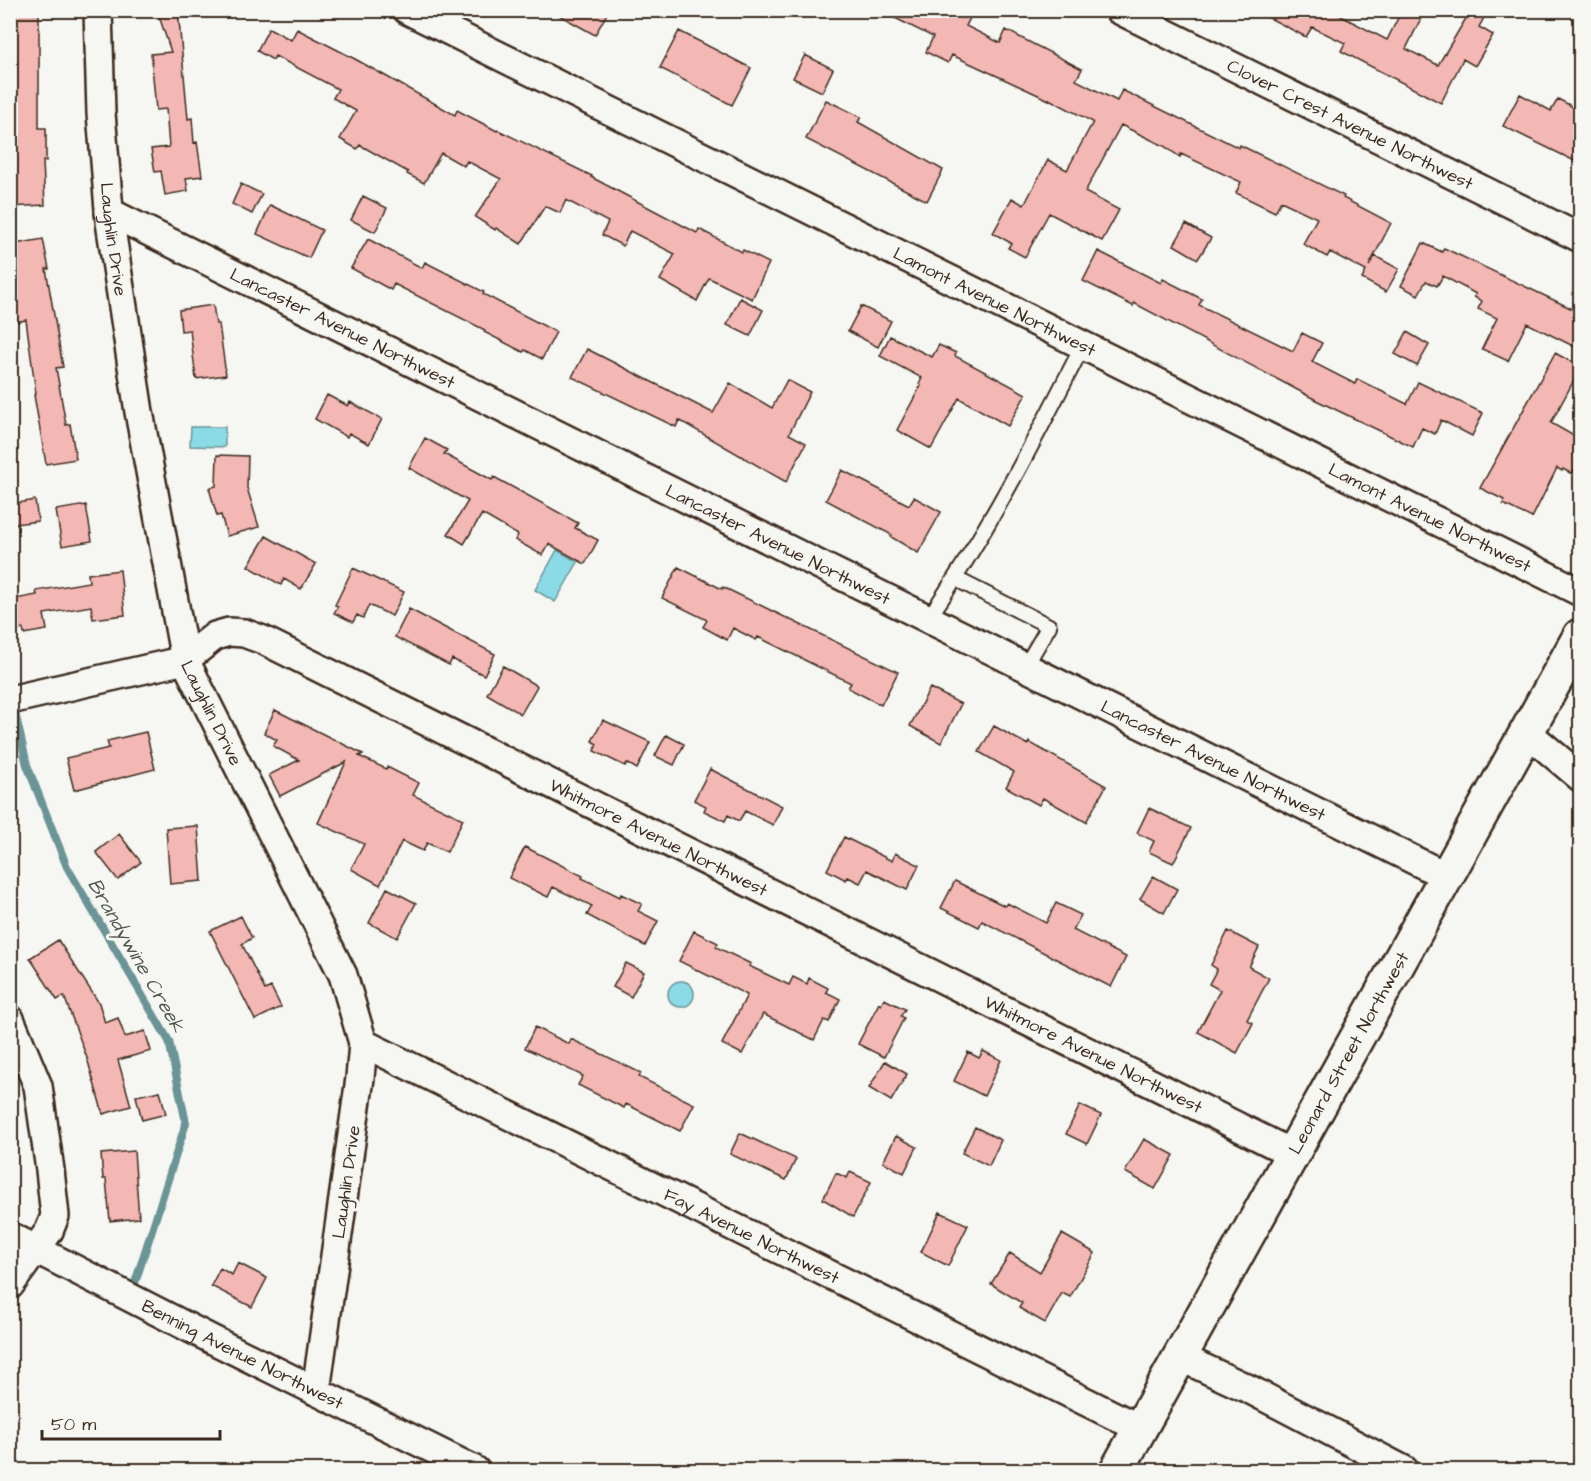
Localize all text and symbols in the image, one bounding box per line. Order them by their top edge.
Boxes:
street label: Clover Crest Avenue Northwest [1223,53,1478,197]
street label: Laughlin Drive [94,182,133,298]
street label: Lamont Avenue Northwest [889,241,1101,363]
street label: Lancaster Avenue Northwest [226,262,460,395]
street label: Lamont Avenue Northwest [1324,457,1536,579]
street label: Lancaster Avenue Northwest [661,478,895,611]
street label: Laughlin Drive [174,656,248,770]
street label: Lancaster Avenue Northwest [1096,694,1331,828]
street label: Whitmore Avenue Northwest [545,773,772,903]
water label: Brandywine Creek [80,873,192,1039]
street label: Leonard Street Northwest [1283,947,1416,1159]
street label: Whitmore Avenue Northwest [980,990,1207,1120]
street label: Laughlin Drive [326,1124,368,1240]
street label: Fay Avenue Northwest [660,1182,844,1291]
street label: Benning Avenue Northwest [137,1294,348,1416]
scale bar [42,1403,220,1441]
text: 50 m [51,1412,96,1437]

